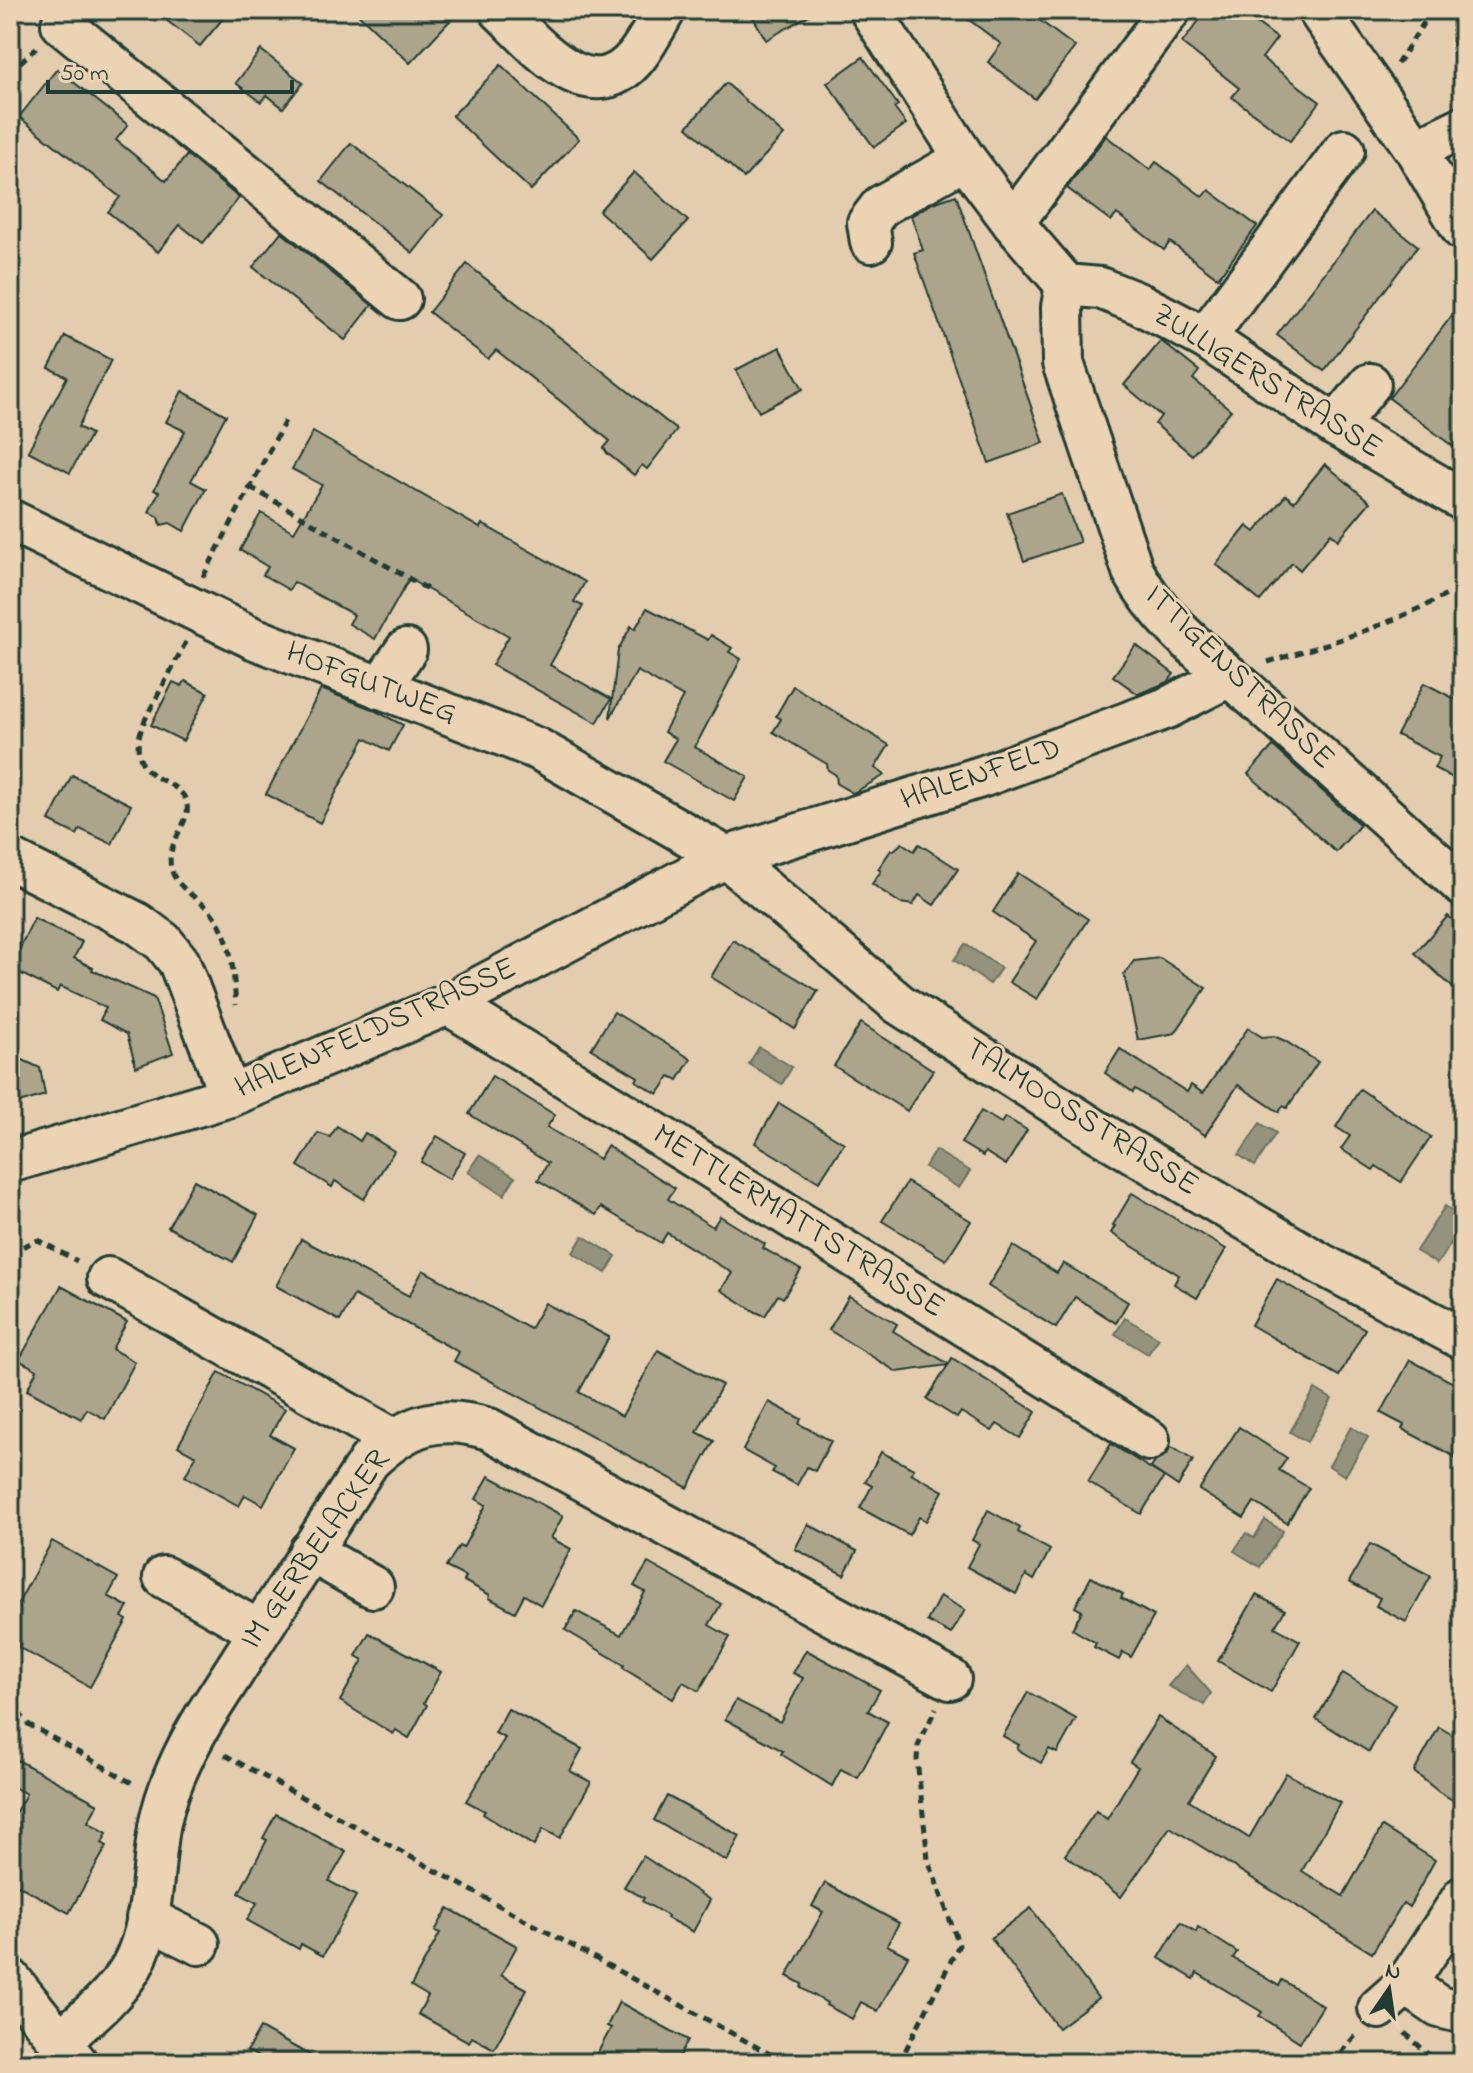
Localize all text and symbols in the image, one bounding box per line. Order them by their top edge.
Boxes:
scale bar [48,44,292,94]
text: 50 m [60,57,109,92]
street label: ZULLIGERSTRASSE [1143,292,1391,472]
street label: ITTIGENSTRASSE [1133,574,1345,782]
street label: HOFGUTWEG [279,630,463,738]
street label: HALENFELD [895,726,1067,824]
street label: HALENFELDSTRASSE [228,946,524,1112]
street label: TALMOOSSTRASSE [955,1027,1207,1209]
street label: METTLERMATTSTRASSE [643,1113,953,1331]
street label: IM GERBELACKER [229,1440,403,1660]
north arrow [1349,1949,1429,2029]
text: N [1382,1955,1404,1990]

